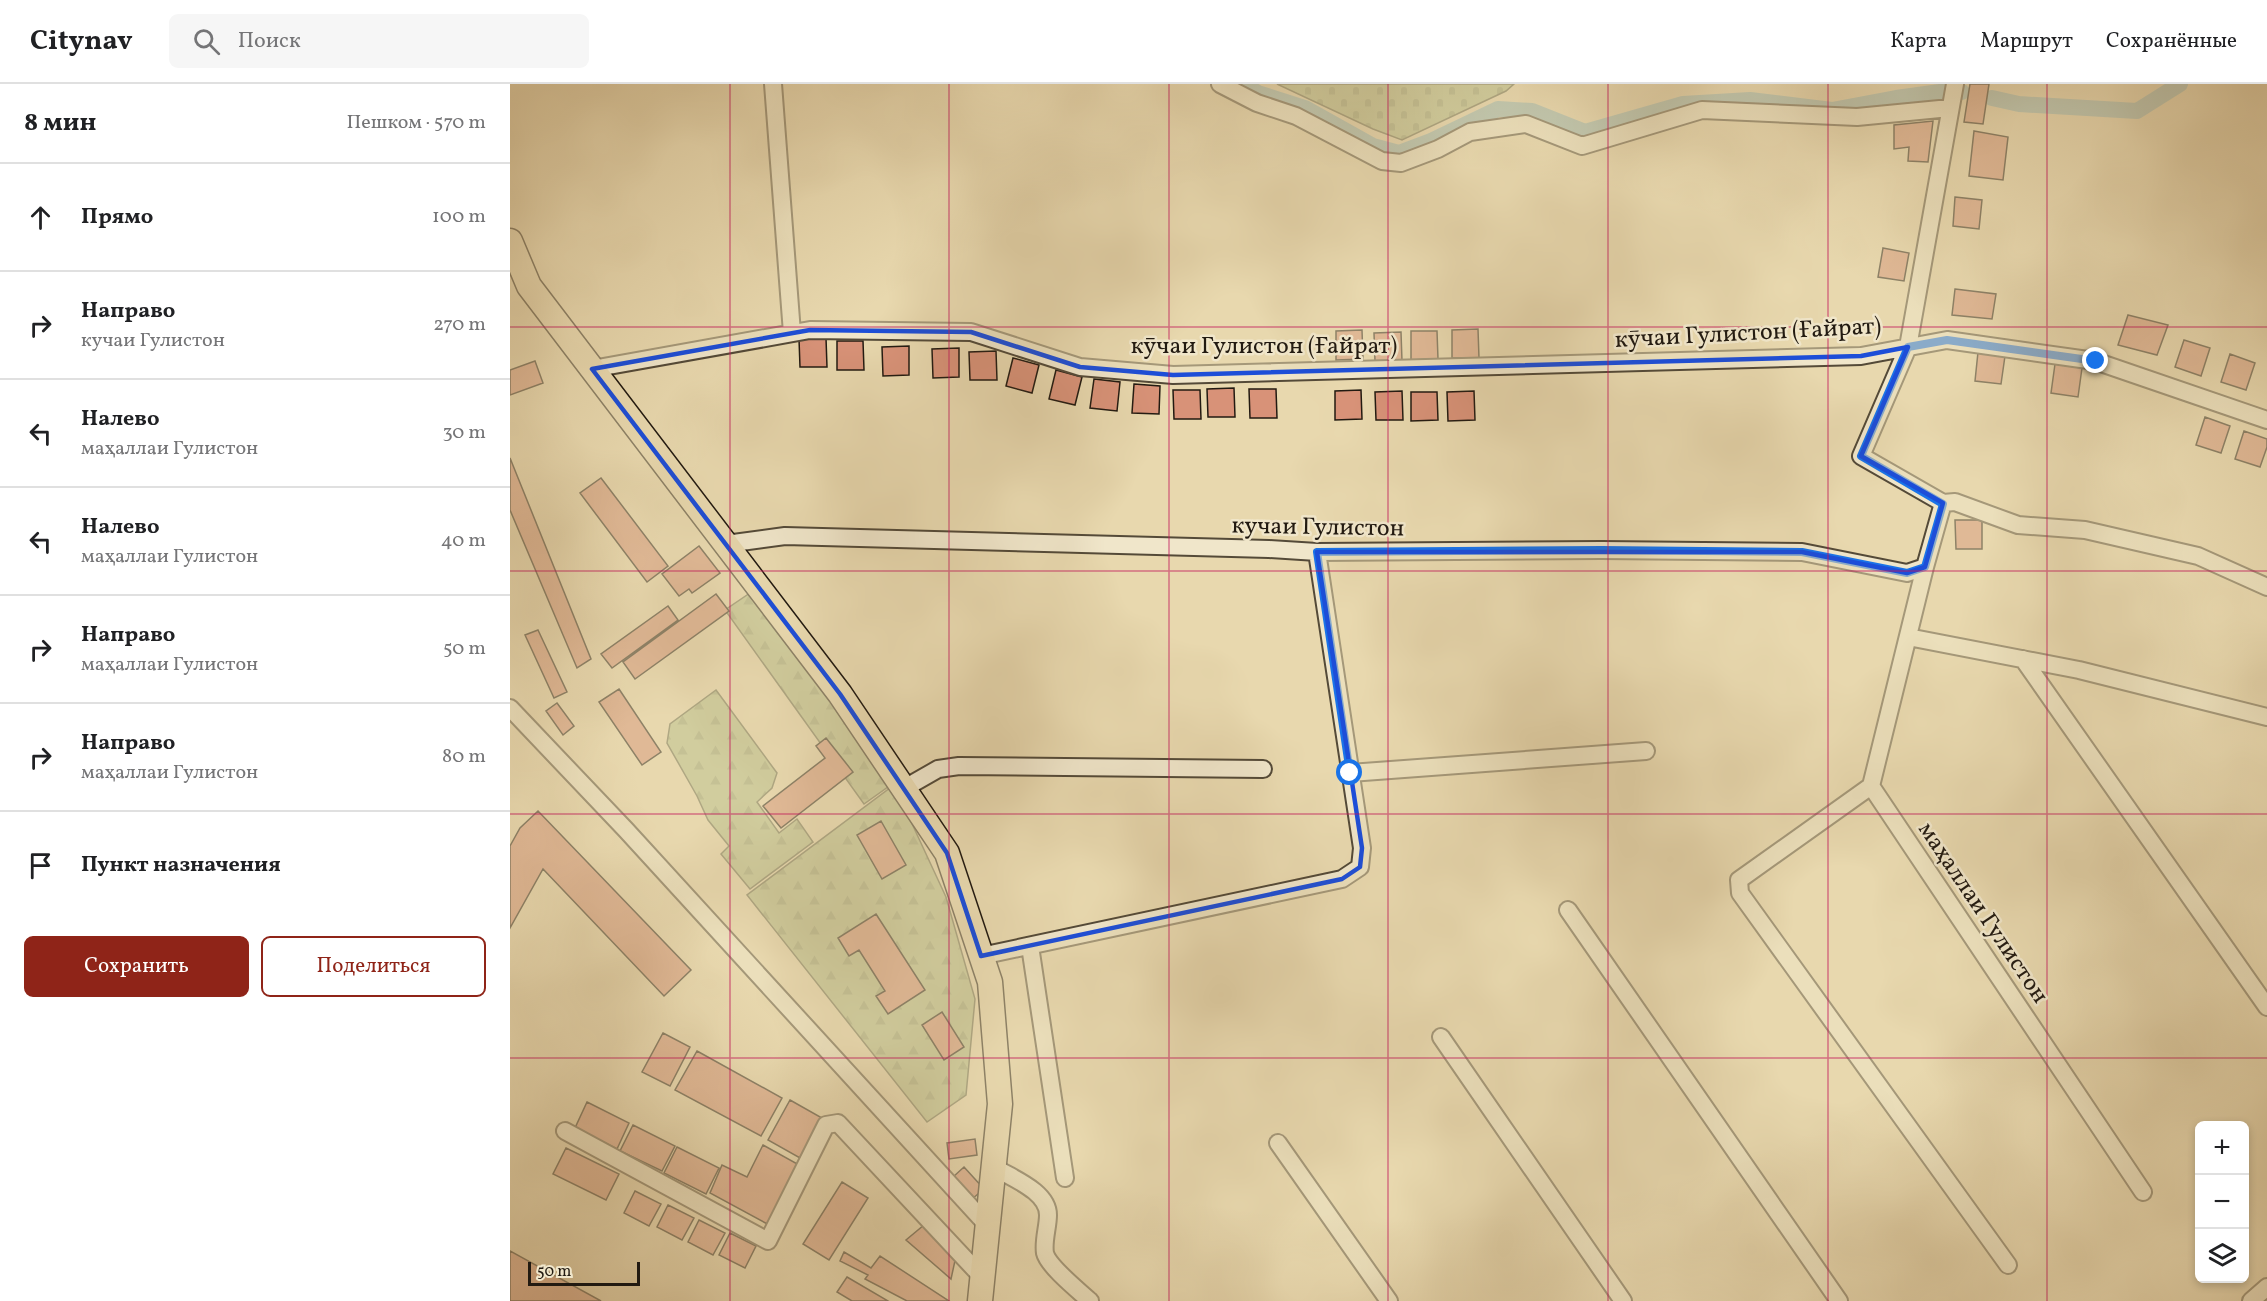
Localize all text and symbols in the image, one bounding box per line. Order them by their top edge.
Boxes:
search box [169,14,589,68]
text: Citynav [30,22,133,61]
icon: search [190,25,223,58]
text: Поиск [238,26,301,57]
text: Карта [1890,27,1947,56]
text: Маршрут [1980,27,2073,56]
text: Сохранённые [2106,27,2237,56]
text: 8 мин [24,105,96,141]
text: Пешком · 570 m [347,109,486,137]
icon: ahead [24,201,57,234]
text: Прямо [81,202,153,233]
text: 100 m [432,203,486,231]
text: Направо [81,296,175,327]
icon: right [24,309,57,342]
street label: кӯчаи Гулистон (Ғайрат) [1614,310,1882,358]
text: 270 m [433,311,486,339]
text: кучаи Гулистон [81,327,225,355]
street label: кӯчаи Гулистон (Ғайрат) [1131,330,1397,364]
route end [2082,347,2108,373]
text: Налево [81,404,160,435]
icon: left [24,417,57,450]
text: 30 m [442,419,486,447]
text: маҳаллаи Гулистон [81,435,258,463]
street label: кучаи Гулистон [1231,509,1405,547]
text: Налево [81,512,160,543]
icon: left [24,525,57,558]
text: 40 m [441,527,486,555]
text: маҳаллаи Гулистон [81,543,258,571]
text: Направо [81,620,175,651]
icon: right [24,633,57,666]
text: 50 m [443,635,486,663]
text: маҳаллаи Гулистон [81,651,258,679]
text: Направо [81,728,175,759]
icon: right [24,741,57,774]
text: 80 m [442,743,486,771]
text: маҳаллаи Гулистон [81,759,258,787]
route start [1336,759,1362,785]
street label: маҳаллаи Гулистон [1909,815,2056,1011]
icon: arrive [24,849,57,882]
text: Пункт назначения [81,850,281,881]
button: Сохранить [24,936,249,997]
button: Поделиться [261,936,486,997]
map controls [2195,1121,2249,1283]
button: + [2195,1121,2249,1175]
button: − [2195,1175,2249,1229]
button: layers [2195,1229,2249,1283]
scale bar [528,1259,640,1286]
text: 50 m [537,1261,571,1283]

